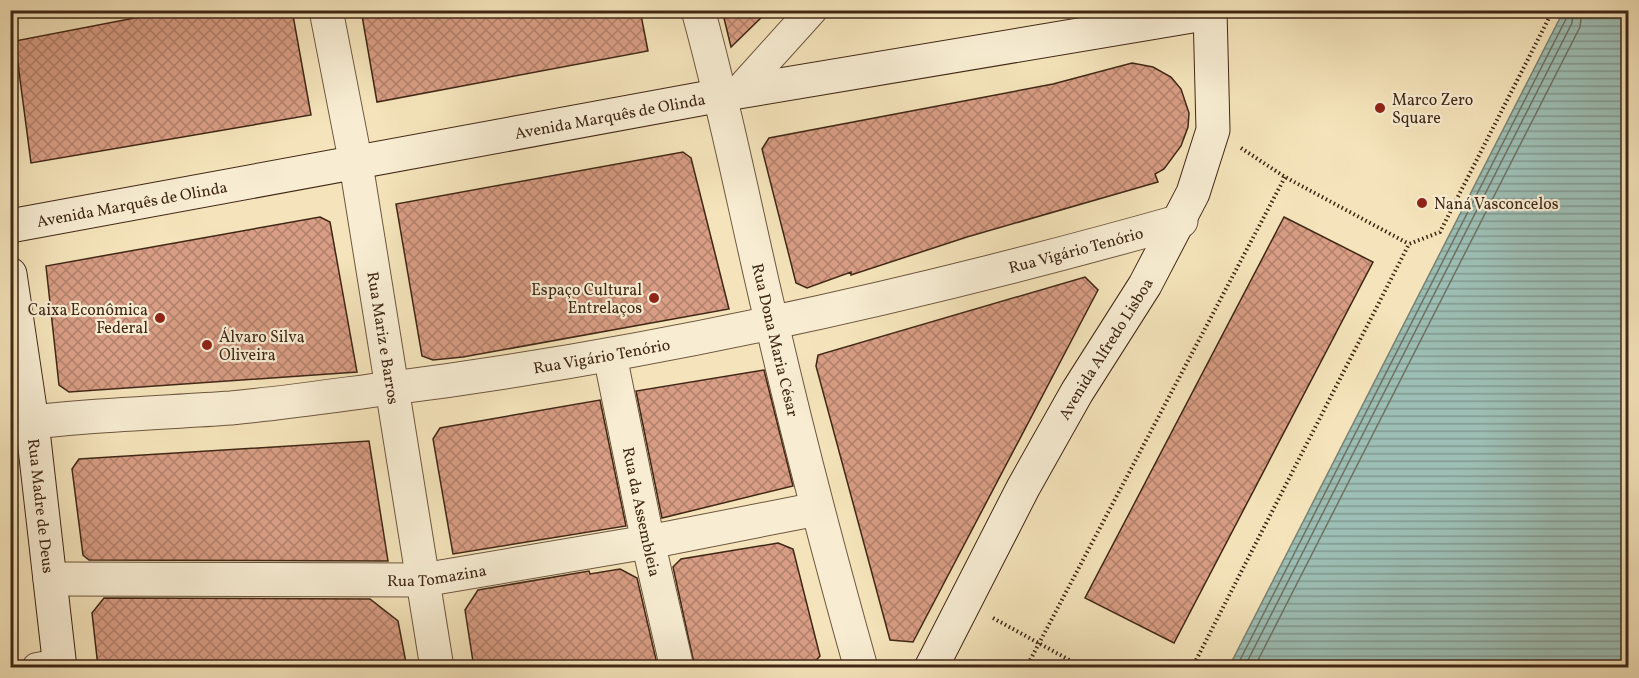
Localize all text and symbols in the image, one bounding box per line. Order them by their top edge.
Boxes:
street label: Avenida Marquês de Olinda [513,89,707,146]
place label: Marco Zero Square [1392,90,1473,130]
marker: Marco Zero Square [1373,101,1387,115]
street label: Avenida Marquês de Olinda [35,177,230,234]
place label: Naná Vasconcelos [1434,194,1559,216]
marker: Naná Vasconcelos [1415,196,1429,210]
street label: Rua Vigário Tenório [1006,223,1146,280]
street label: Rua Dona Maria César [745,261,803,420]
street label: Rua Mariz e Barros [360,270,404,406]
street label: Avenida Alfredo Lisboa [1054,275,1160,424]
place label: Espaço Cultural Entrelaços [531,280,642,320]
marker: Espaço Cultural Entrelaços [647,291,661,305]
place label: Caixa Econômica Federal [28,300,148,340]
marker: Caixa Econômica Federal [153,311,167,325]
place label: Álvaro Silva Oliveira [219,327,305,367]
street label: Rua Vigário Tenório [532,335,672,380]
marker: Álvaro Silva Oliveira [200,338,214,352]
street label: Rua Madre de Deus [21,437,58,575]
street label: Rua da Assembleia [616,445,665,579]
street label: Rua Tomazina [387,560,488,593]

